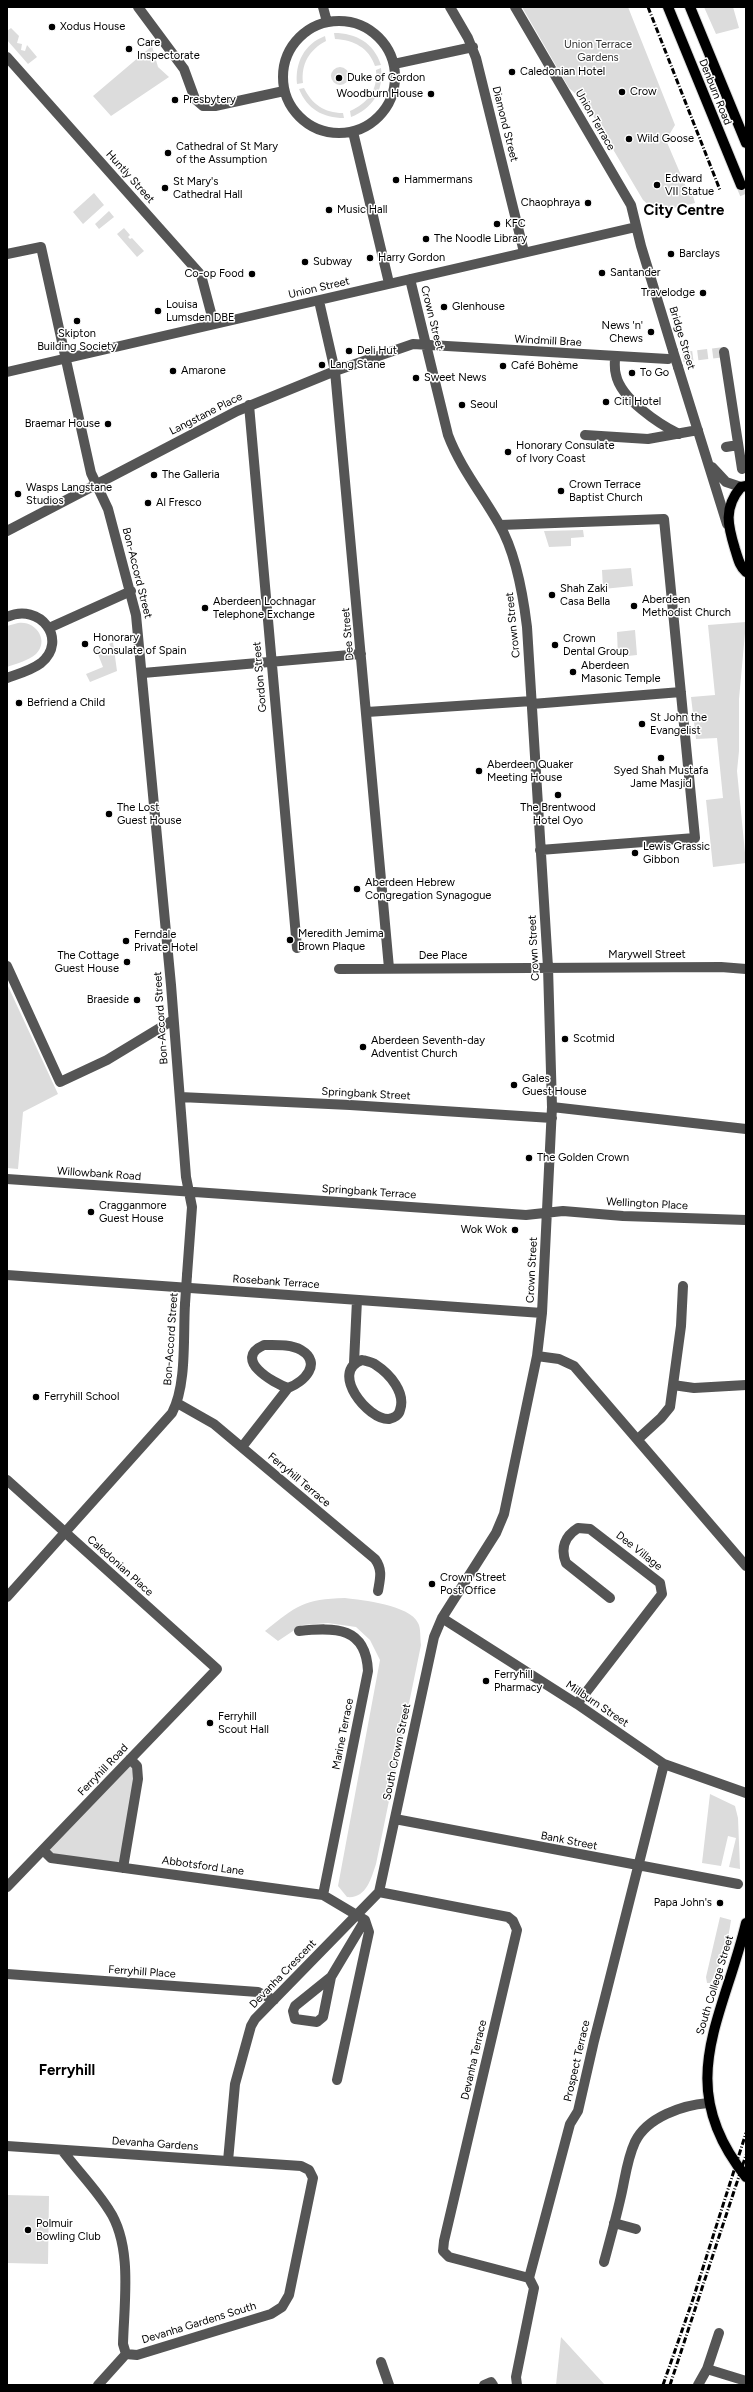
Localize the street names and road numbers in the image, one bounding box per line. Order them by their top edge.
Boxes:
street label: Denburn Road [696,57,734,127]
street label: Diamond Street [489,85,521,163]
street label: Union Terrace [572,87,618,153]
street label: Huntly Street [103,148,157,206]
street label: Union Street [287,275,351,301]
street label: Crown Street [418,284,446,352]
street label: Bridge Street [666,305,698,371]
street label: Windmill Brae [514,333,582,349]
street label: Langstane Place [167,390,245,438]
street label: Bon-Accord Street [119,526,155,620]
street label: Crown Street [503,591,523,659]
street label: Dee Street [339,607,357,661]
street label: Gordon Street [250,641,270,713]
street label: Crown Street [526,915,542,981]
street label: Marywell Street [608,948,686,962]
street label: Dee Place [419,949,467,963]
street label: Bon-Accord Street [151,971,171,1065]
street label: Springbank Street [321,1085,411,1103]
street label: Willowbank Road [56,1164,142,1184]
street label: Springbank Terrace [321,1182,417,1202]
street label: Wellington Place [606,1195,688,1213]
street label: Crown Street [524,1237,540,1303]
street label: Rosebank Terrace [232,1272,320,1292]
street label: Bon-Accord Street [161,1292,181,1386]
street label: Ferryhill Terrace [265,1450,333,1510]
street label: Dee Village [613,1529,665,1573]
street label: Caledonian Place [84,1533,156,1599]
street label: Millburn Street [563,1678,631,1730]
street label: Marine Terrace [330,1697,356,1771]
street label: South Crown Street [380,1702,414,1802]
street label: Ferryhill Road [75,1741,131,1799]
street label: Bank Street [540,1829,598,1853]
street label: Abbotsford Lane [161,1854,245,1878]
street label: South College Street [694,1934,736,2036]
street label: Devanha Crescent [247,1937,319,2011]
street label: Ferryhill Place [108,1963,176,1981]
street label: Devanha Terrace [458,2019,490,2101]
street label: Prospect Terrace [561,2019,593,2103]
street label: Devanha Gardens [111,2134,199,2154]
street label: Devanha Gardens South [140,2299,258,2347]

